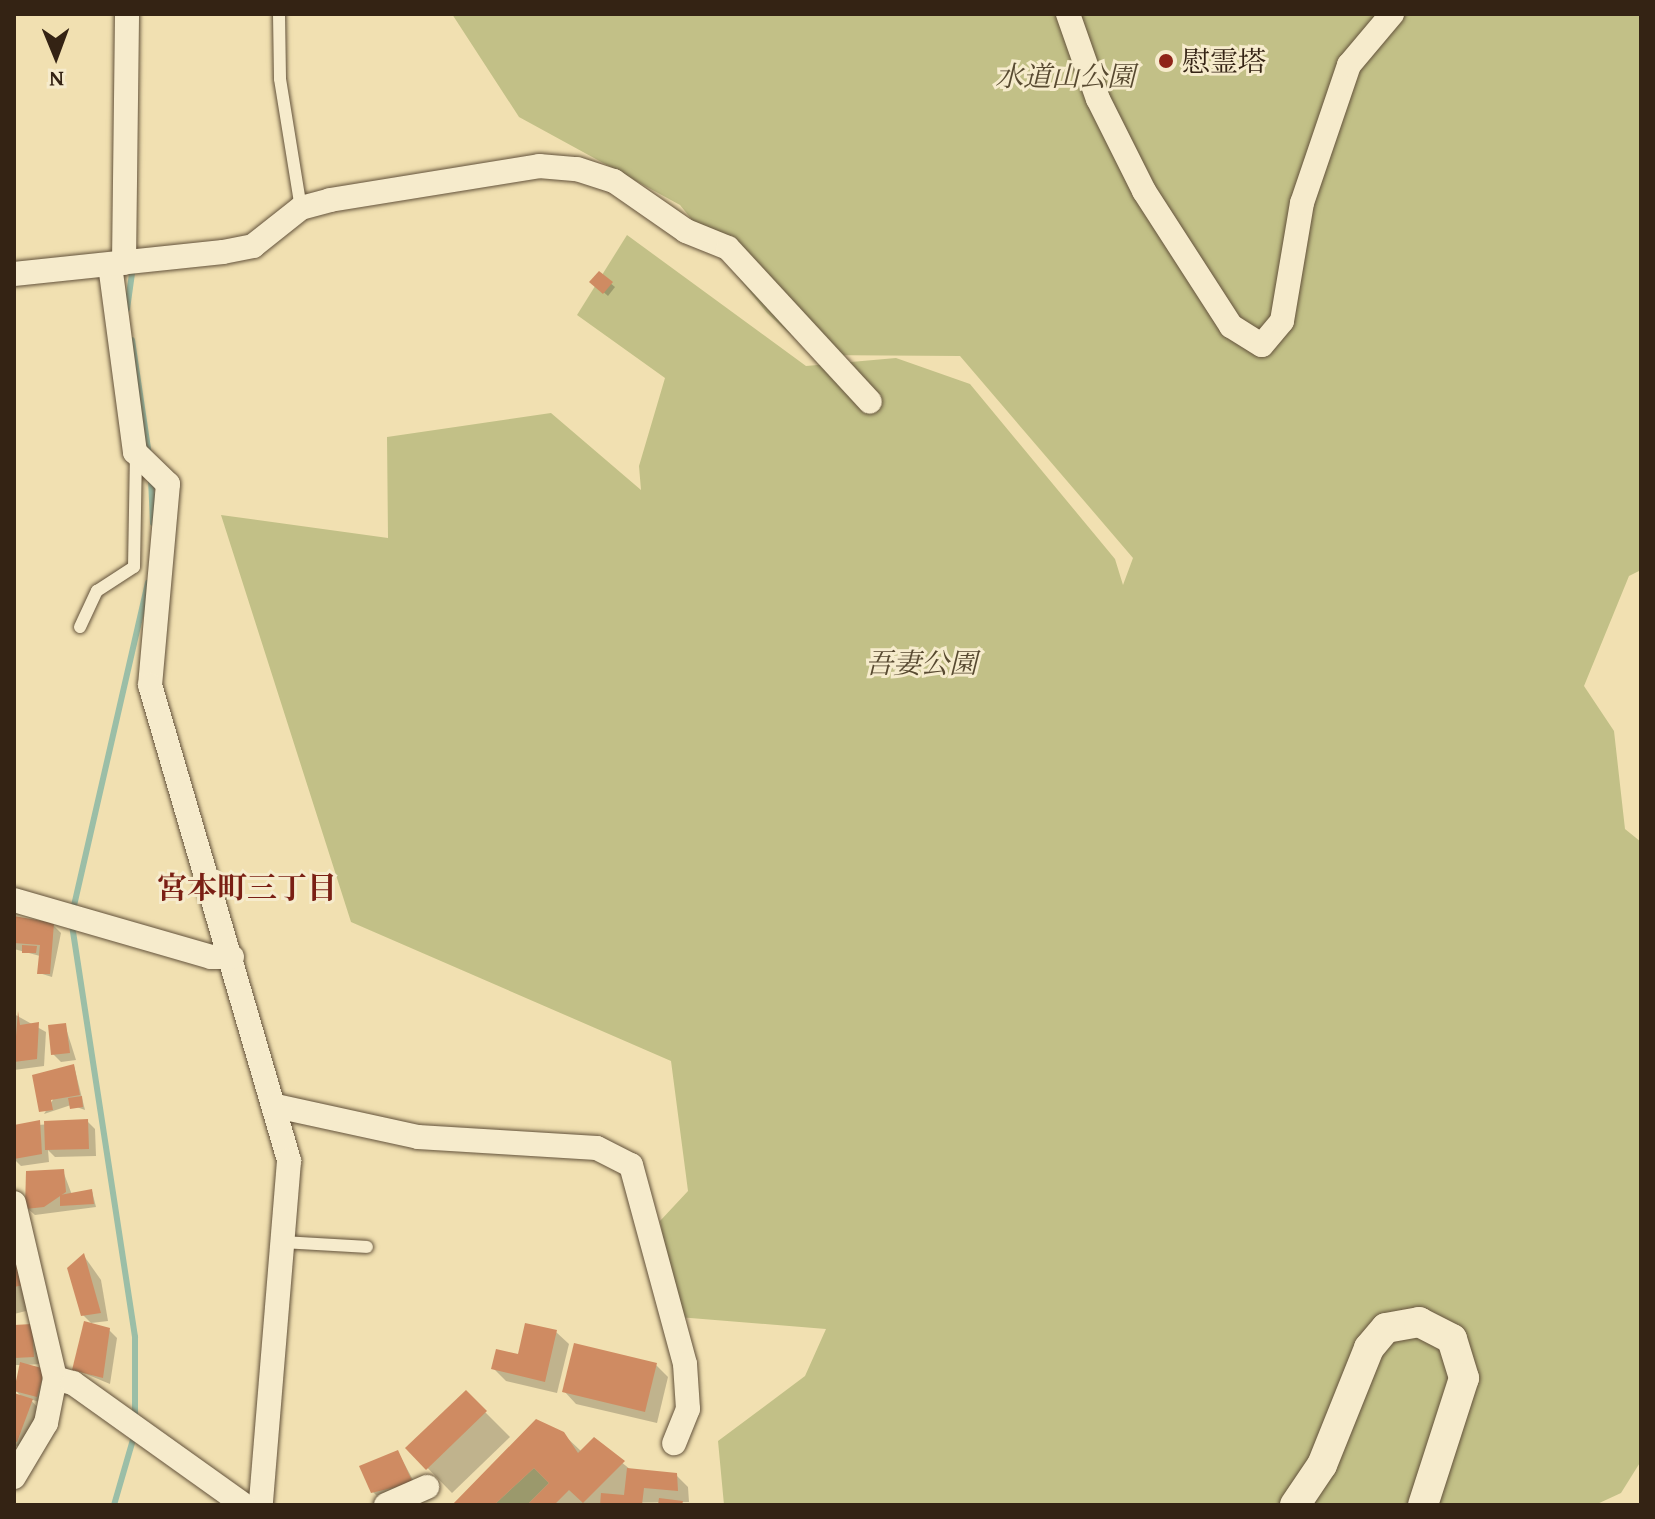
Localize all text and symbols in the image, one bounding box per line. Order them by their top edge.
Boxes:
north arrow [16,16,96,96]
place label: 慰霊塔 [1182,44,1266,78]
marker: 慰霊塔 [1157,52,1175,70]
park label: 水道山公園 [995,59,1135,93]
text: N [49,64,64,96]
park label: 吾妻公園 [865,646,977,680]
district label: 宮本町三丁目 [157,869,337,905]

